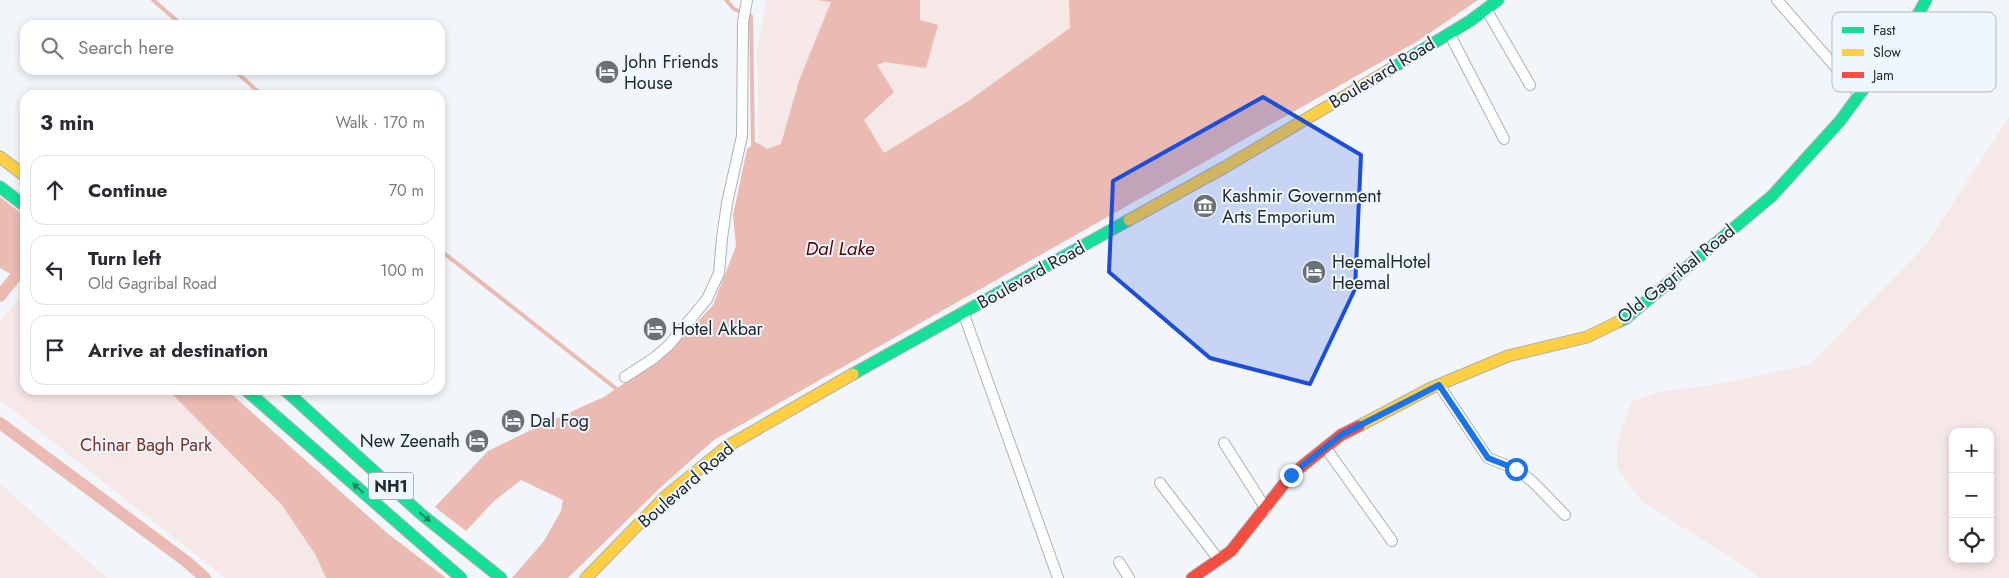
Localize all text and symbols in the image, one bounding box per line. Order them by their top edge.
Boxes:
legend [1832,12,1996,92]
search box [20,20,445,75]
text: Fast [1873,20,1896,40]
street label: Boulevard Road [1324,31,1440,115]
icon: search [38,34,66,62]
text: Search here [78,34,174,61]
text: Slow [1873,42,1901,62]
place label: John Friends House [622,49,718,96]
hotel icon: John Friends House [594,59,620,85]
text: Jam [1871,65,1894,85]
text: 3 min [40,108,94,138]
text: Walk · 170 m [335,111,425,134]
icon: ahead [41,176,69,204]
text: Continue [88,177,167,204]
text: 70 m [389,179,424,202]
place label: Kashmir Government Arts Emporium [1222,183,1382,230]
museum icon: Kashmir Government Arts Emporium [1192,193,1218,219]
street label: Old Gagribal Road [1611,218,1741,330]
water label: Dal Lake [805,235,875,262]
street label: Boulevard Road [972,235,1090,315]
text: Turn left [88,245,161,272]
place label: HeemalHotel Heemal [1332,249,1431,296]
icon: left [41,256,69,284]
text: 100 m [380,259,424,282]
hotel icon: HeemalHotel Heemal [1301,259,1327,285]
text: Old Gagribal Road [88,272,217,295]
hotel icon: Hotel Akbar [642,316,668,342]
place label: Hotel Akbar [672,316,764,342]
icon: arrive [41,336,69,364]
text: Arrive at destination [88,337,268,364]
hotel icon: Dal Fog [500,408,526,434]
place label: Dal Fog [530,408,589,434]
place label: New Zeenath [360,428,460,454]
hotel icon: New Zeenath [464,428,490,454]
map controls [1949,428,1994,563]
button: + [1949,428,1994,473]
park label: Chinar Bagh Park [80,432,212,458]
street label: Boulevard Road [632,436,740,534]
route start [1505,458,1528,481]
route end [1280,464,1303,487]
road number: NH1 [368,472,414,500]
button: − [1949,473,1994,518]
one-way arrow [353,482,365,494]
one-way arrow [418,511,431,522]
button: locate [1949,518,1994,563]

